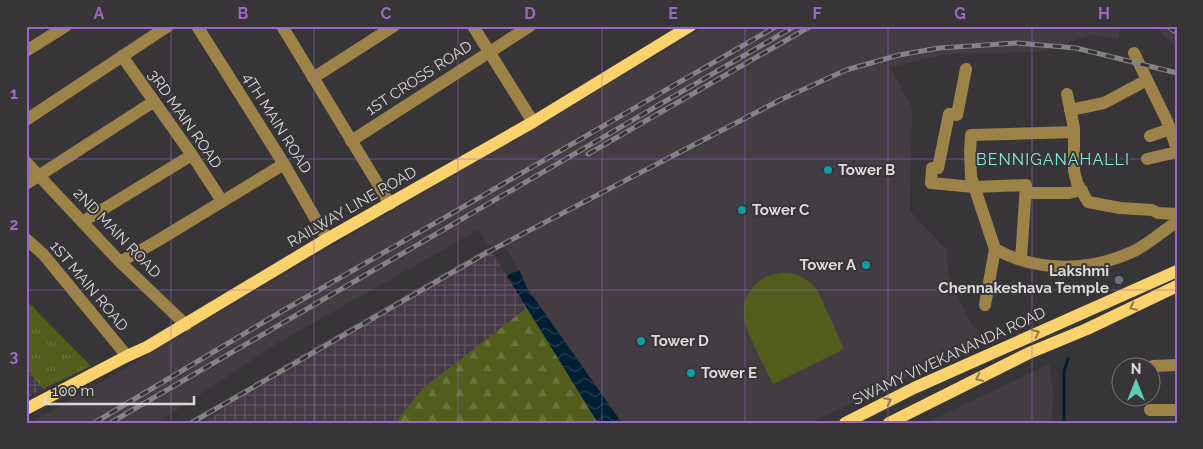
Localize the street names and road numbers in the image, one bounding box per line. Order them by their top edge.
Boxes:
street label: 1ST CROSS ROAD [363,37,476,119]
street label: 3RD MAIN ROAD [144,66,226,172]
street label: 4TH MAIN ROAD [239,69,315,177]
street label: RAILWAY LINE ROAD [284,163,420,251]
street label: 2ND MAIN ROAD [70,184,165,282]
street label: 1ST MAIN ROAD [46,237,132,335]
street label: SWAMY VIVEKANANDA ROAD [849,303,1049,409]

